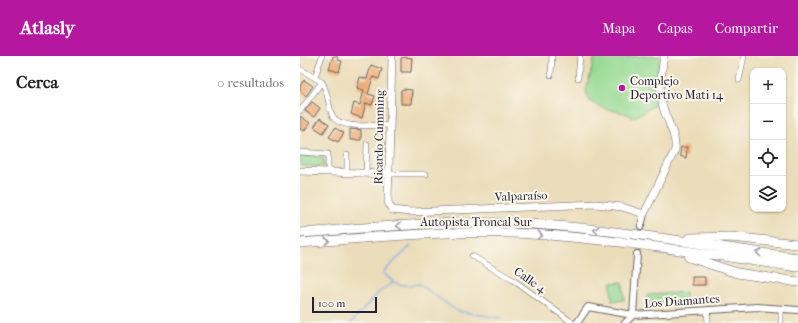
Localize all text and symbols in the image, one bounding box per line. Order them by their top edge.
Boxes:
text: Atlasly [20,17,75,39]
text: Mapa [602,20,636,37]
text: Capas [658,20,693,37]
text: Compartir [715,20,778,37]
map controls [750,68,786,212]
button: + [750,68,786,104]
text: Cerca [16,72,58,92]
place label: Complejo Deportivo Mati 14 [630,74,724,102]
text: 0 resultados [217,75,284,90]
marker: Complejo Deportivo Mati 14 [617,83,627,93]
street label: Ricardo Cumming [371,89,387,185]
button: − [750,104,786,140]
button: locate [750,140,786,176]
button: layers [750,176,786,212]
street label: Valparaíso [493,188,548,204]
street label: Autopista Troncal Sur [419,215,533,229]
one-way arrow [396,222,402,231]
one-way arrow [593,226,599,235]
one-way arrow [537,230,543,239]
one-way arrow [324,236,330,245]
one-way arrow [756,249,762,258]
street label: Calle 4 [511,264,549,297]
street label: Los Diamantes [644,291,721,311]
scale bar [312,295,377,314]
text: 100 m [318,297,346,310]

